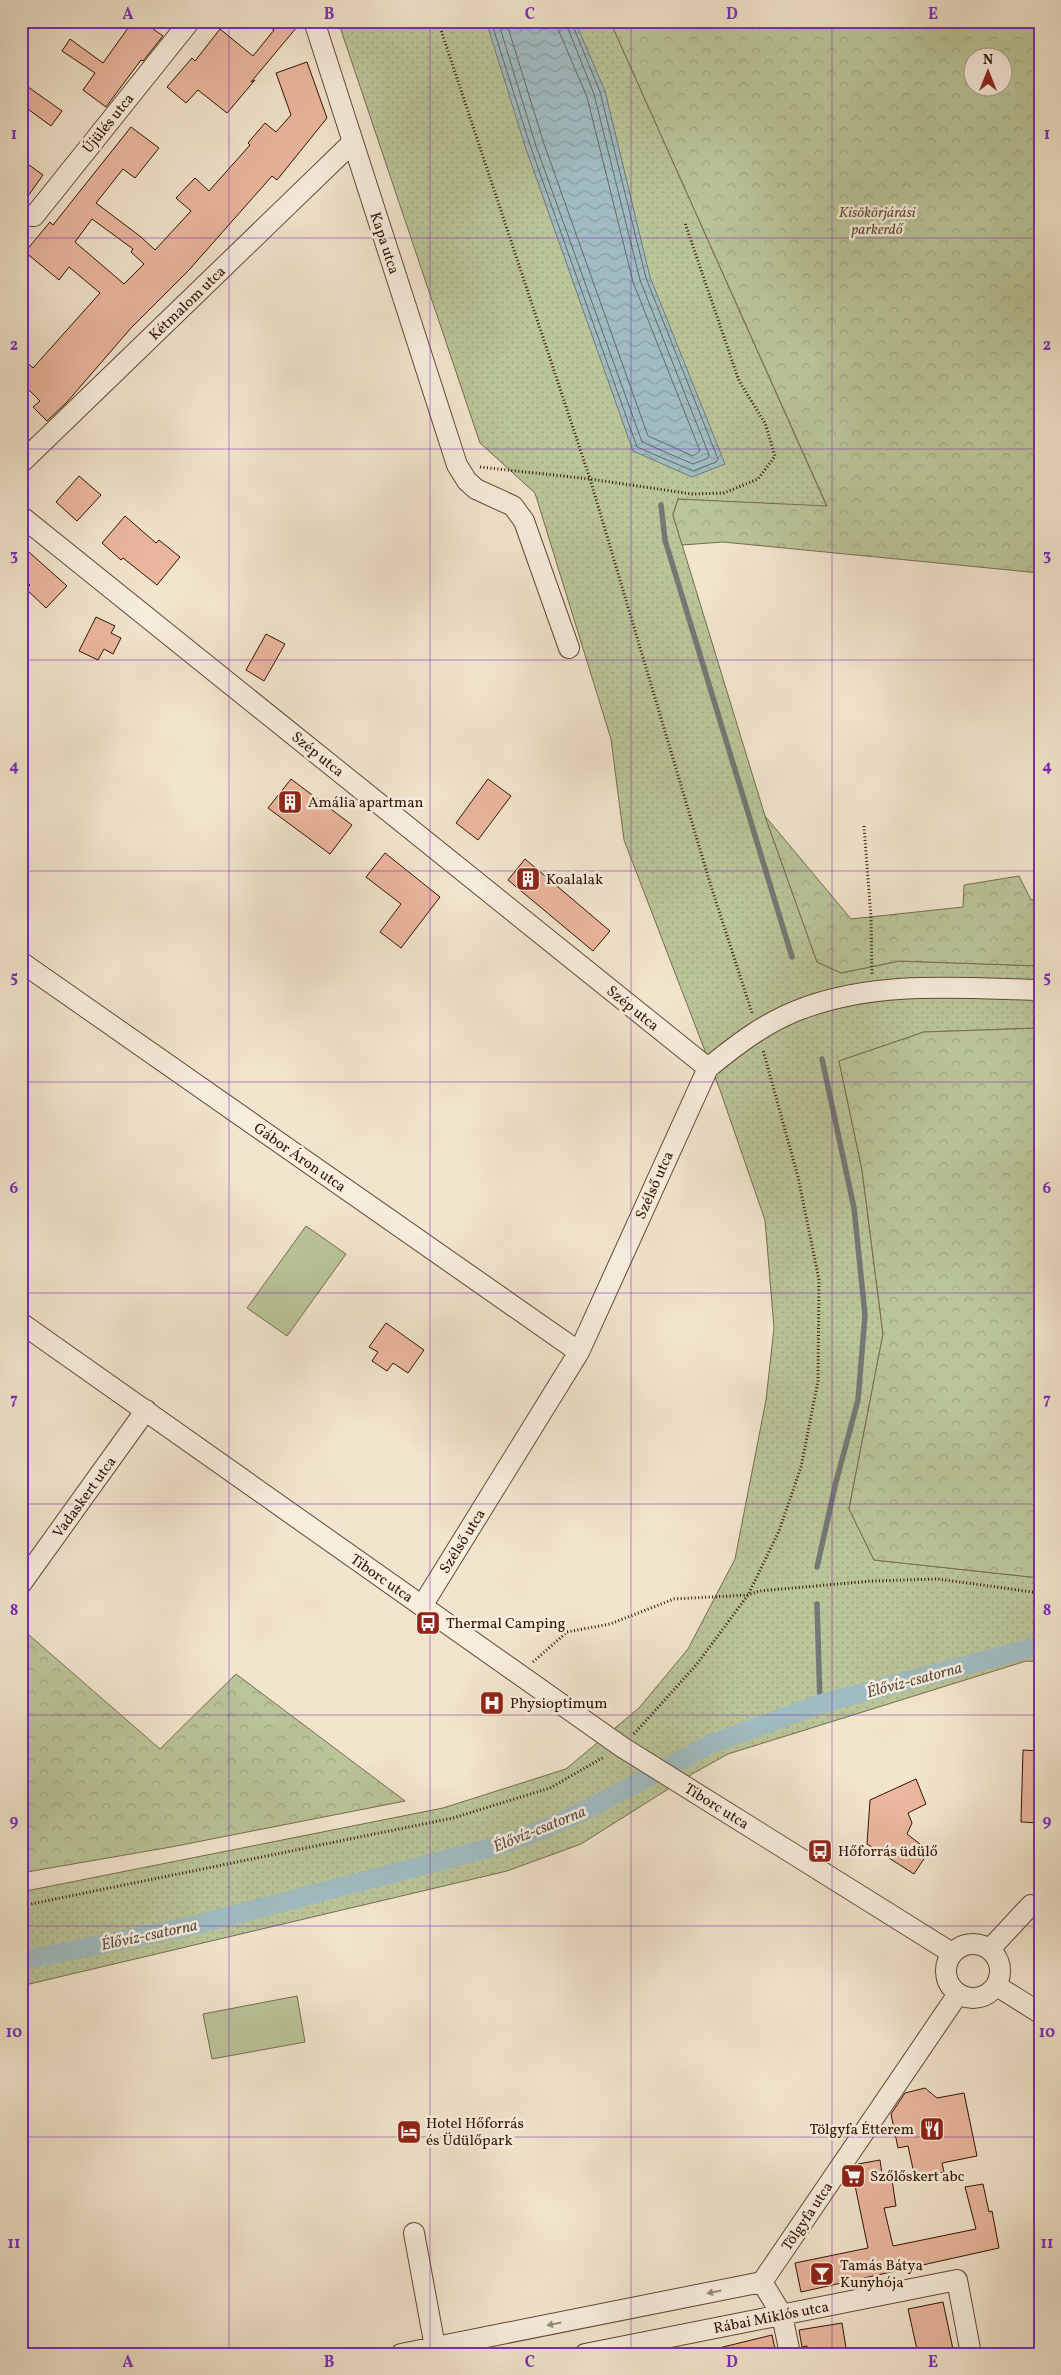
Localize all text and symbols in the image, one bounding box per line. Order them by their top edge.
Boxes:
text: A [122,4,134,26]
text: B [324,4,335,26]
text: C [525,4,535,26]
text: D [726,4,738,26]
text: E [928,4,938,26]
north arrow [964,48,1014,98]
text: N [983,51,993,70]
street label: Újülés utca [78,90,140,158]
text: 1 [11,124,17,146]
text: 1 [1044,124,1050,146]
park label: Kisökörjárási parkerdő [839,203,916,241]
street label: Kapa utca [364,210,404,277]
street label: Kétmalom utca [145,262,231,346]
text: 2 [10,335,18,357]
text: 2 [1043,335,1051,357]
text: 3 [10,545,18,567]
text: 3 [1043,545,1051,567]
street label: Szép utca [286,727,348,783]
text: 4 [9,756,19,778]
text: 4 [1042,756,1052,778]
building icon: Amália apartman [277,789,303,815]
place label: Amália apartman [308,793,424,814]
building icon: Koalalak [515,866,541,892]
place label: Koalalak [546,870,603,891]
text: 5 [10,967,18,989]
text: 5 [1043,967,1051,989]
street label: Szép utca [601,981,663,1037]
street label: Gábor Áron utca [249,1119,350,1198]
street label: Szélső utca [631,1148,680,1223]
text: 6 [10,1178,19,1200]
text: 6 [1043,1178,1052,1200]
text: 7 [10,1389,18,1411]
text: 7 [1043,1389,1051,1411]
street label: Vadaskert utca [48,1453,122,1543]
street label: Szélső utca [435,1505,491,1578]
street label: Tiborc utca [345,1550,417,1609]
text: 8 [10,1600,18,1622]
text: 8 [1043,1600,1051,1622]
bus stop icon: Thermal Camping [415,1610,441,1636]
place label: Thermal Camping [446,1614,566,1635]
water label: Élővíz-csatorna [864,1658,965,1704]
hospital icon: Physioptimum [479,1690,505,1716]
place label: Physioptimum [510,1694,607,1715]
street label: Tiborc utca [680,1779,752,1835]
water label: Élővíz-csatorna [490,1801,590,1858]
text: 9 [10,1811,19,1833]
text: 9 [1043,1811,1052,1833]
bus stop icon: Hőforrás üdülő [807,1838,833,1864]
place label: Hőforrás üdülő [838,1842,938,1863]
water label: Élővíz-csatorna [99,1915,200,1957]
text: 10 [6,2022,22,2044]
text: 10 [1039,2022,1055,2044]
place label: Hotel Hőforrás és Üdülőpark [426,2114,524,2152]
restaurant icon: Tölgyfa Étterem [919,2116,945,2142]
hotel icon: Hotel Hőforrás és Üdülőpark [396,2119,422,2145]
place label: Tölgyfa Étterem [810,2120,914,2141]
supermarket icon: Szőlőskert abc [840,2163,866,2189]
place label: Szőlőskert abc [870,2167,965,2188]
street label: Tölgyfa utca [777,2178,839,2256]
text: 11 [8,2233,20,2255]
text: 11 [1041,2233,1053,2255]
place label: Tamás Bátya Kunyhója [840,2256,923,2294]
bar icon: Tamás Bátya Kunyhója [809,2261,835,2287]
one-way arrow [706,2288,721,2296]
street label: Rábai Miklós utca [712,2297,831,2340]
one-way arrow [546,2320,562,2328]
text: A [122,2352,134,2374]
text: B [324,2352,335,2374]
text: C [525,2352,535,2374]
text: D [726,2352,738,2374]
text: E [928,2352,938,2374]

